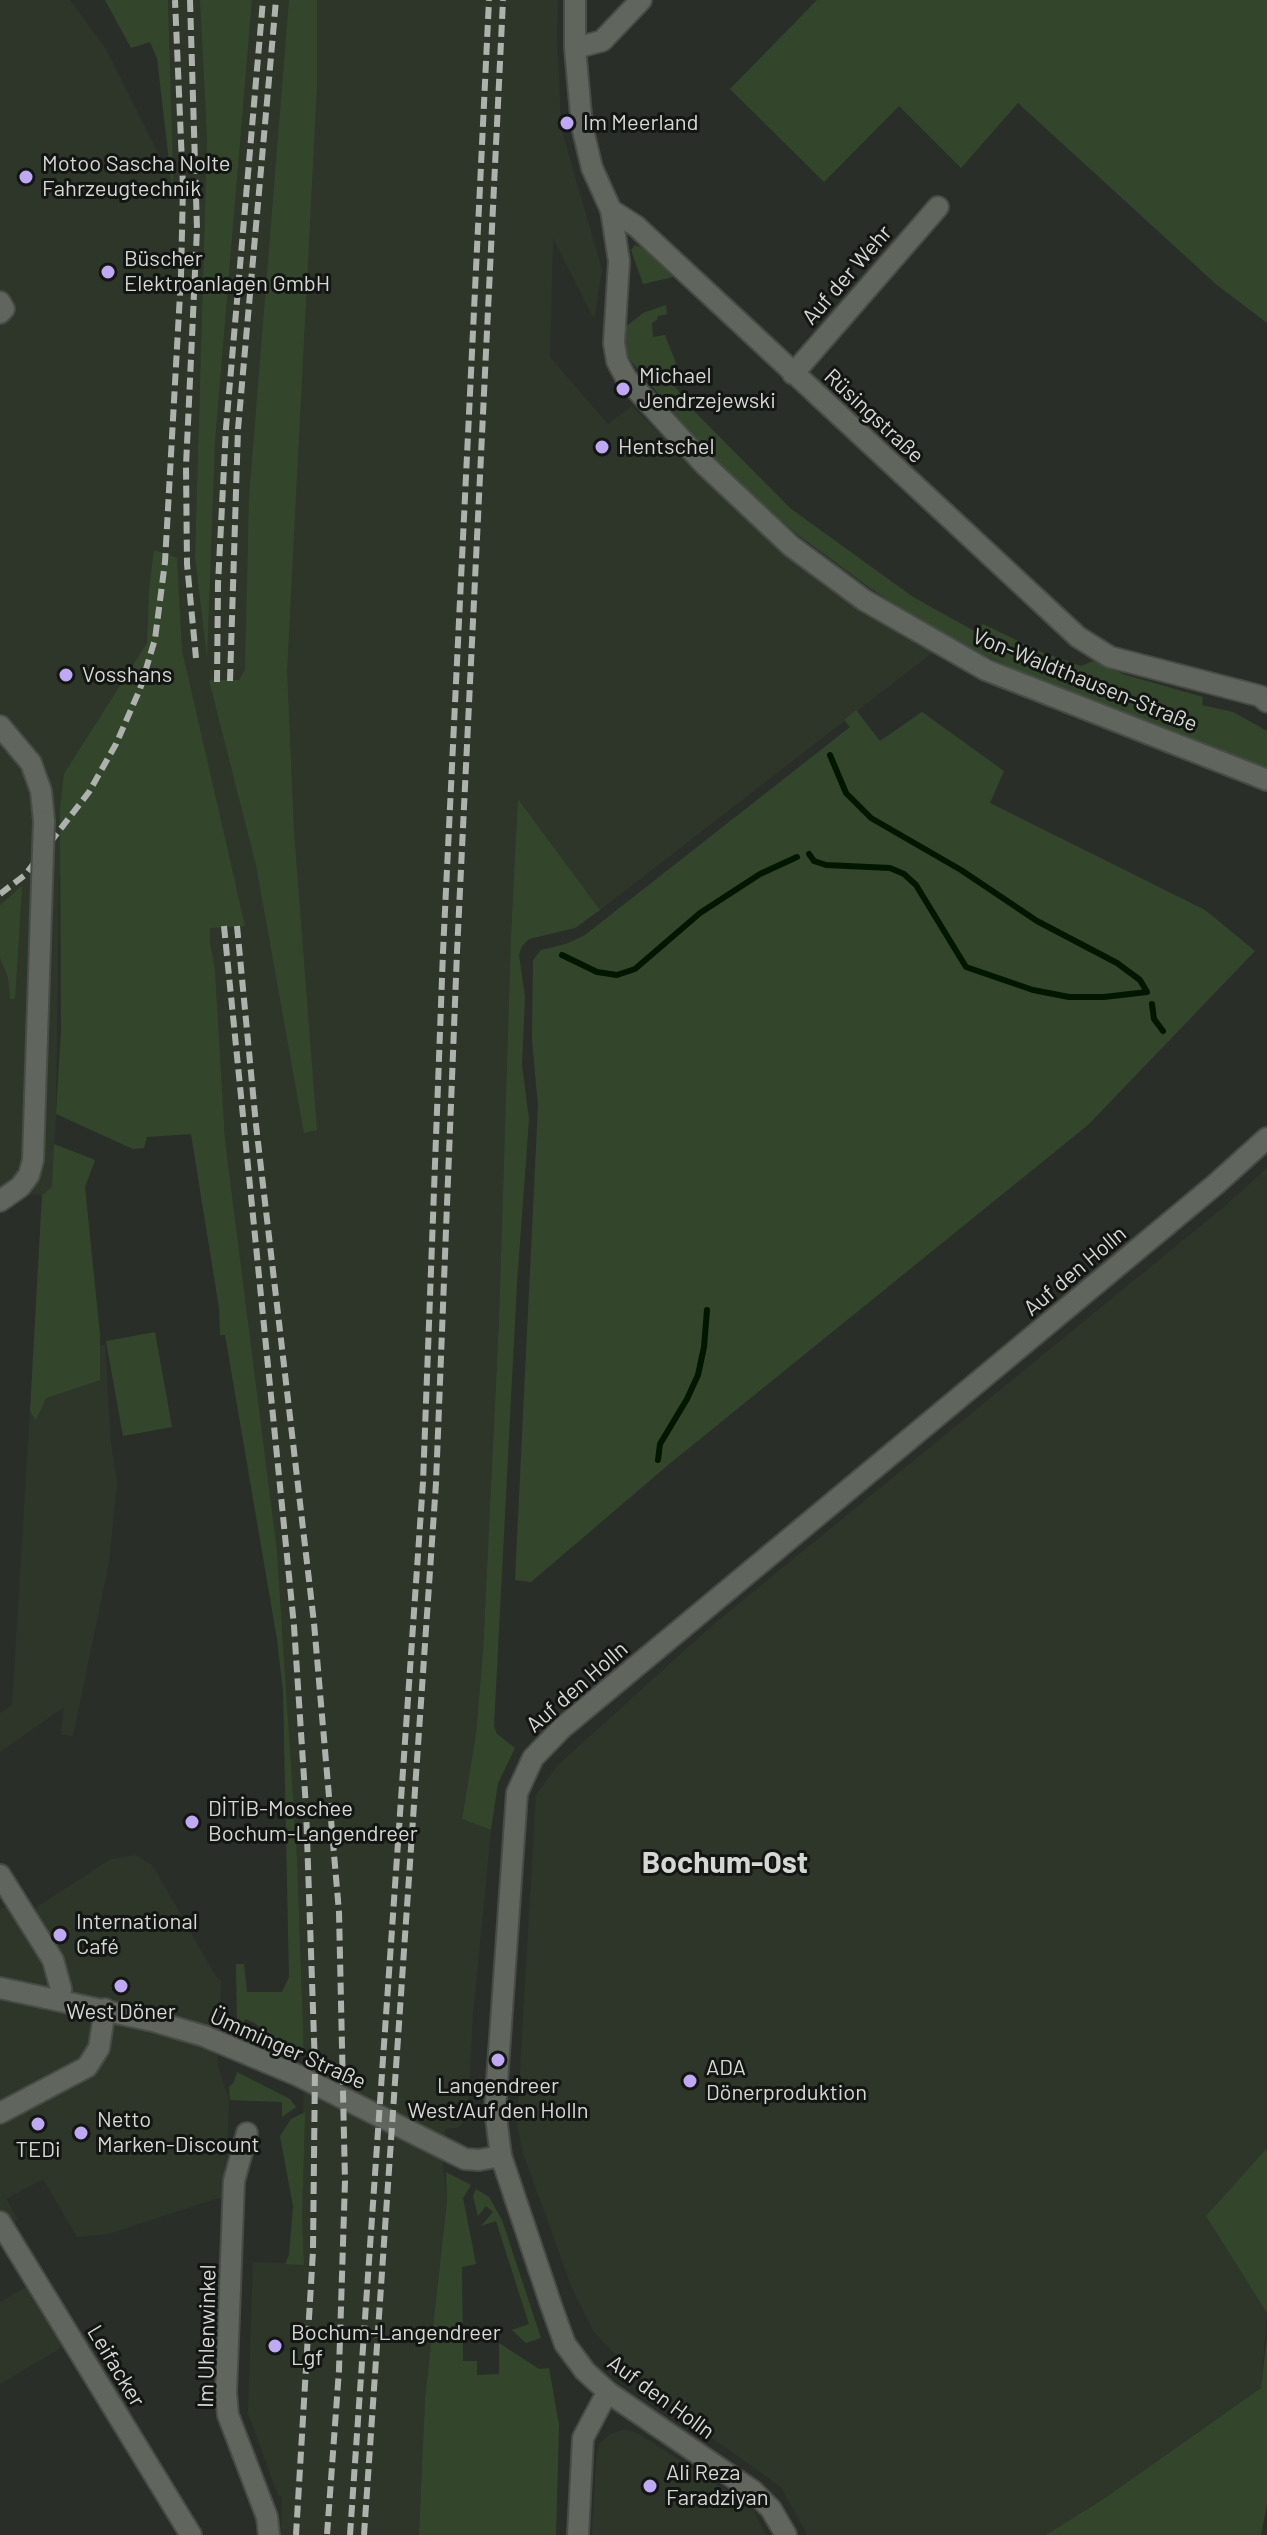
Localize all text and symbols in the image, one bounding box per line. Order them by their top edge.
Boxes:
place label: Im Meerland [583,110,698,136]
marker: Im Meerland [558,114,576,132]
place label: Motoo Sascha Nolte Fahrzeugtechnik [42,151,231,202]
marker: Motoo Sascha Nolte Fahrzeugtechnik [17,168,35,186]
street label: Auf der Wehr [797,220,897,330]
place label: Büscher Elektroanlagen GmbH [124,246,330,298]
marker: Büscher Elektroanlagen GmbH [99,263,117,281]
place label: Michael Jendrzejewski [639,363,776,414]
street label: Rüsingstraße [819,363,929,469]
marker: Michael Jendrzejewski [614,380,632,398]
place label: Hentschel [618,434,714,460]
marker: Hentschel [593,438,611,456]
street label: Von-Waldthausen-Straße [969,623,1201,737]
place label: Vosshans [82,662,172,688]
marker: Vosshans [57,666,75,684]
street label: Auf den Holln [1018,1220,1132,1322]
street label: Auf den Holln [521,1636,633,1738]
place label: DİTİB-Moschee Bochum-Langendreer [208,1796,418,1848]
marker: DİTİB-Moschee Bochum-Langendreer [183,1813,201,1831]
district label: Bochum-Ost [642,1845,808,1881]
place label: International Café [76,1909,198,1960]
marker: International Café [51,1926,69,1944]
marker: West Döner [112,1977,130,1995]
place label: West Döner [66,1999,176,2025]
street label: Ümminger Straße [206,2003,370,2095]
marker: Langendreer West/Auf den Holln [489,2051,507,2069]
place label: ADA Dönerproduktion [706,2055,867,2106]
marker: ADA Dönerproduktion [681,2072,699,2090]
place label: Langendreer West/Auf den Holln [407,2073,589,2124]
place label: Netto Marken-Discount [97,2107,259,2158]
marker: TEDi [29,2115,47,2133]
marker: Netto Marken-Discount [72,2124,90,2142]
place label: TEDi [15,2137,61,2163]
street label: Im Uhlenwinkel [193,2264,221,2408]
place label: Bochum-Langendreer Lgf [291,2320,501,2372]
street label: Leifacker [81,2321,151,2411]
marker: Bochum-Langendreer Lgf [266,2337,284,2355]
street label: Auf den Holln [602,2349,720,2445]
place label: Ali Reza Faradziyan [666,2460,769,2512]
marker: Ali Reza Faradziyan [641,2477,659,2495]

